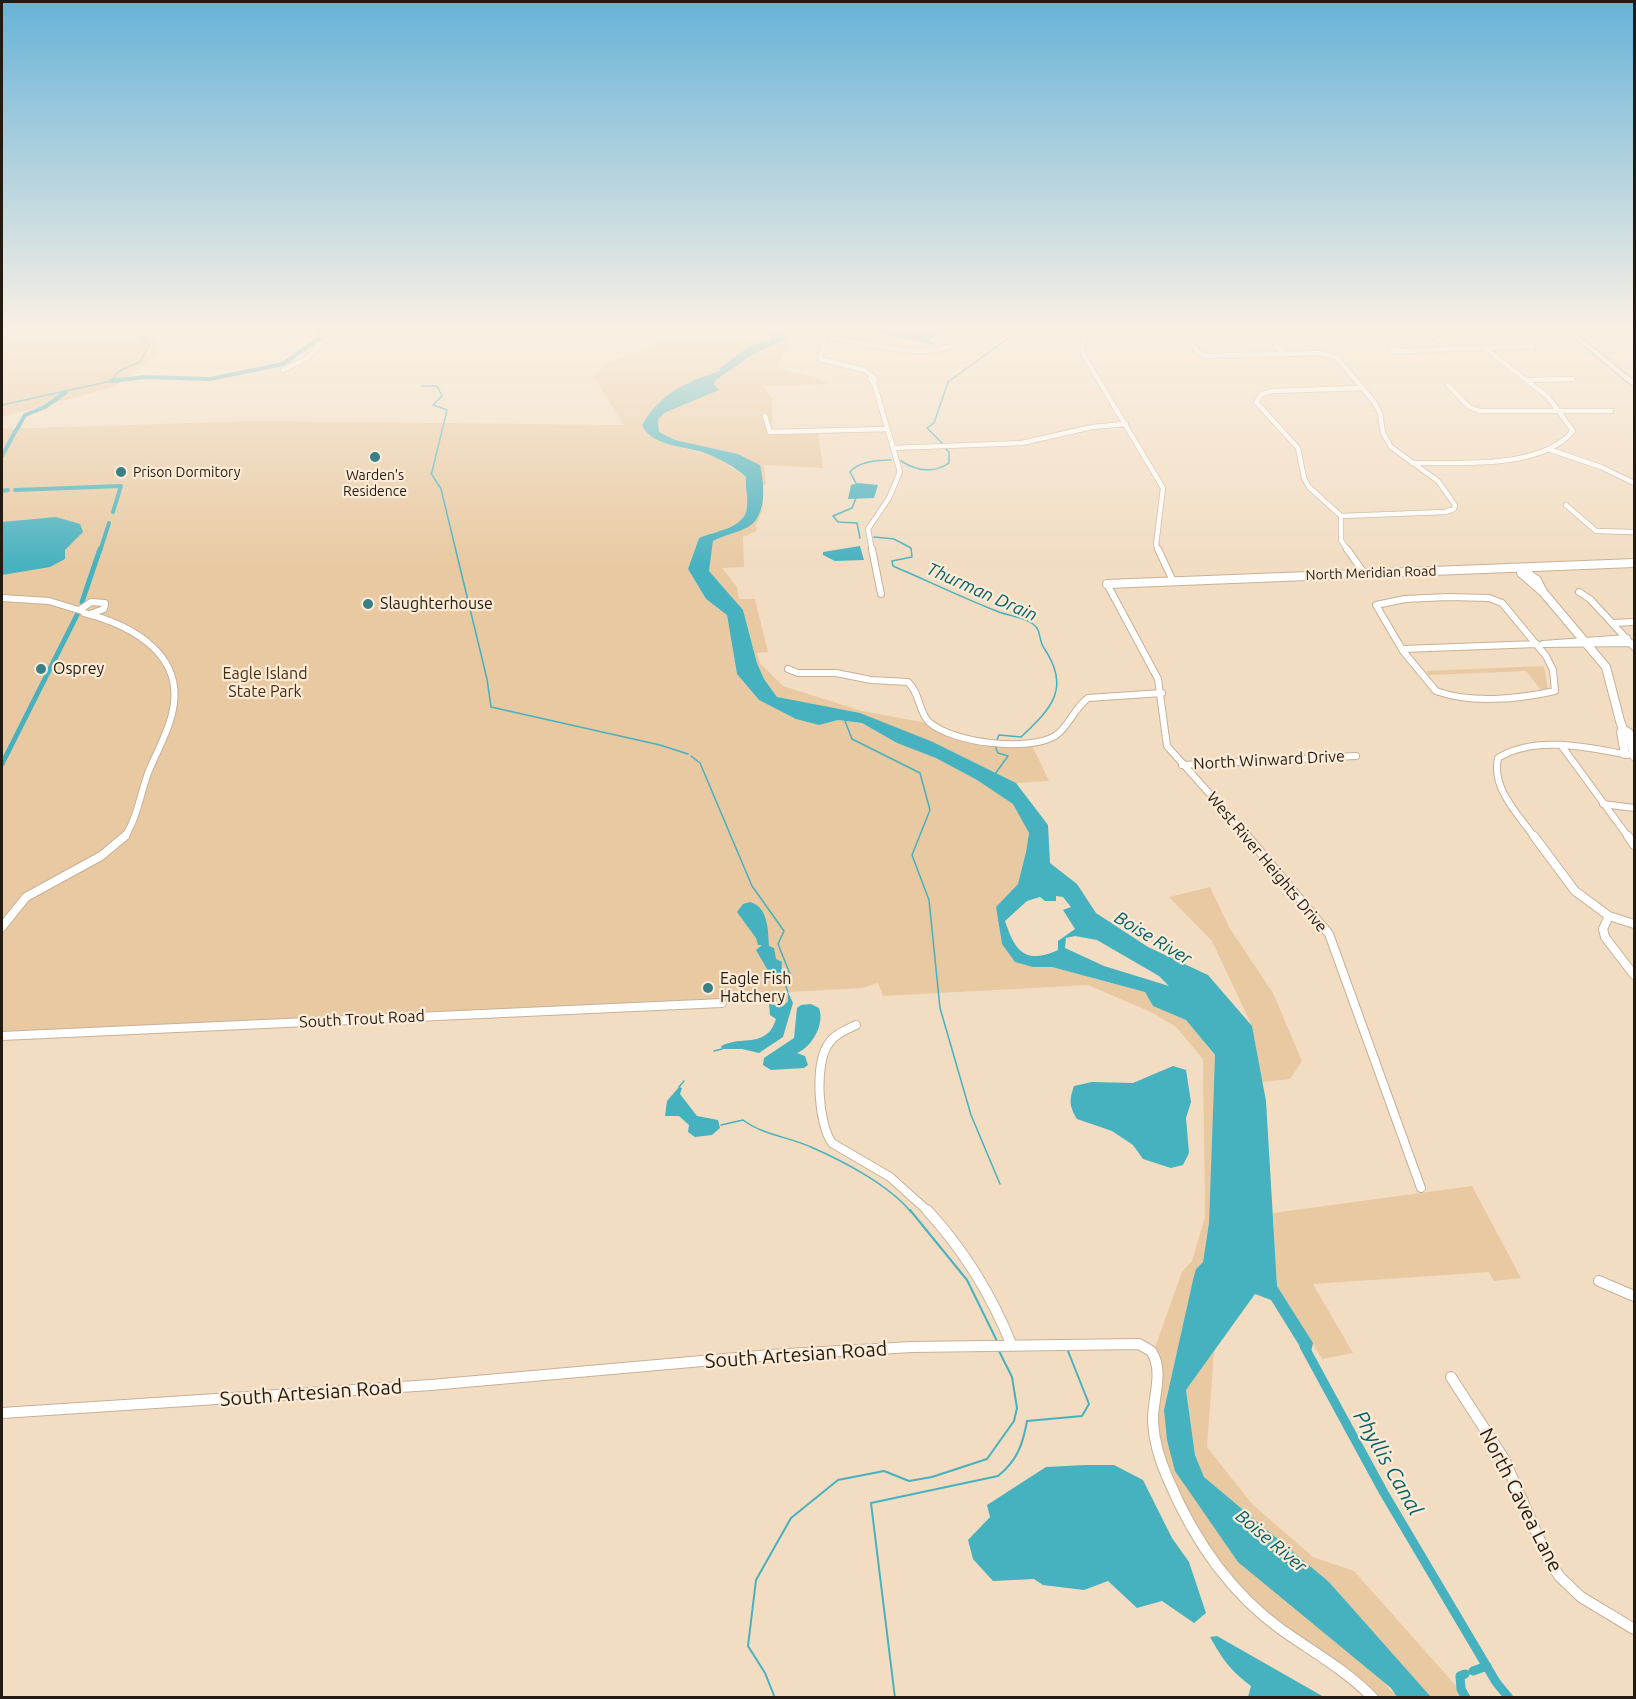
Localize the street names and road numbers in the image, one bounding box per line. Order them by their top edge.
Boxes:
street label: North Meridian Road [1305,562,1437,584]
street label: North Winward Drive [1193,746,1345,774]
street label: West River Heights Drive [1203,788,1331,936]
street label: South Trout Road [299,1006,425,1032]
street label: South Artesian Road [704,1337,888,1373]
street label: South Artesian Road [219,1375,403,1411]
street label: North Cavea Lane [1474,1424,1568,1576]

